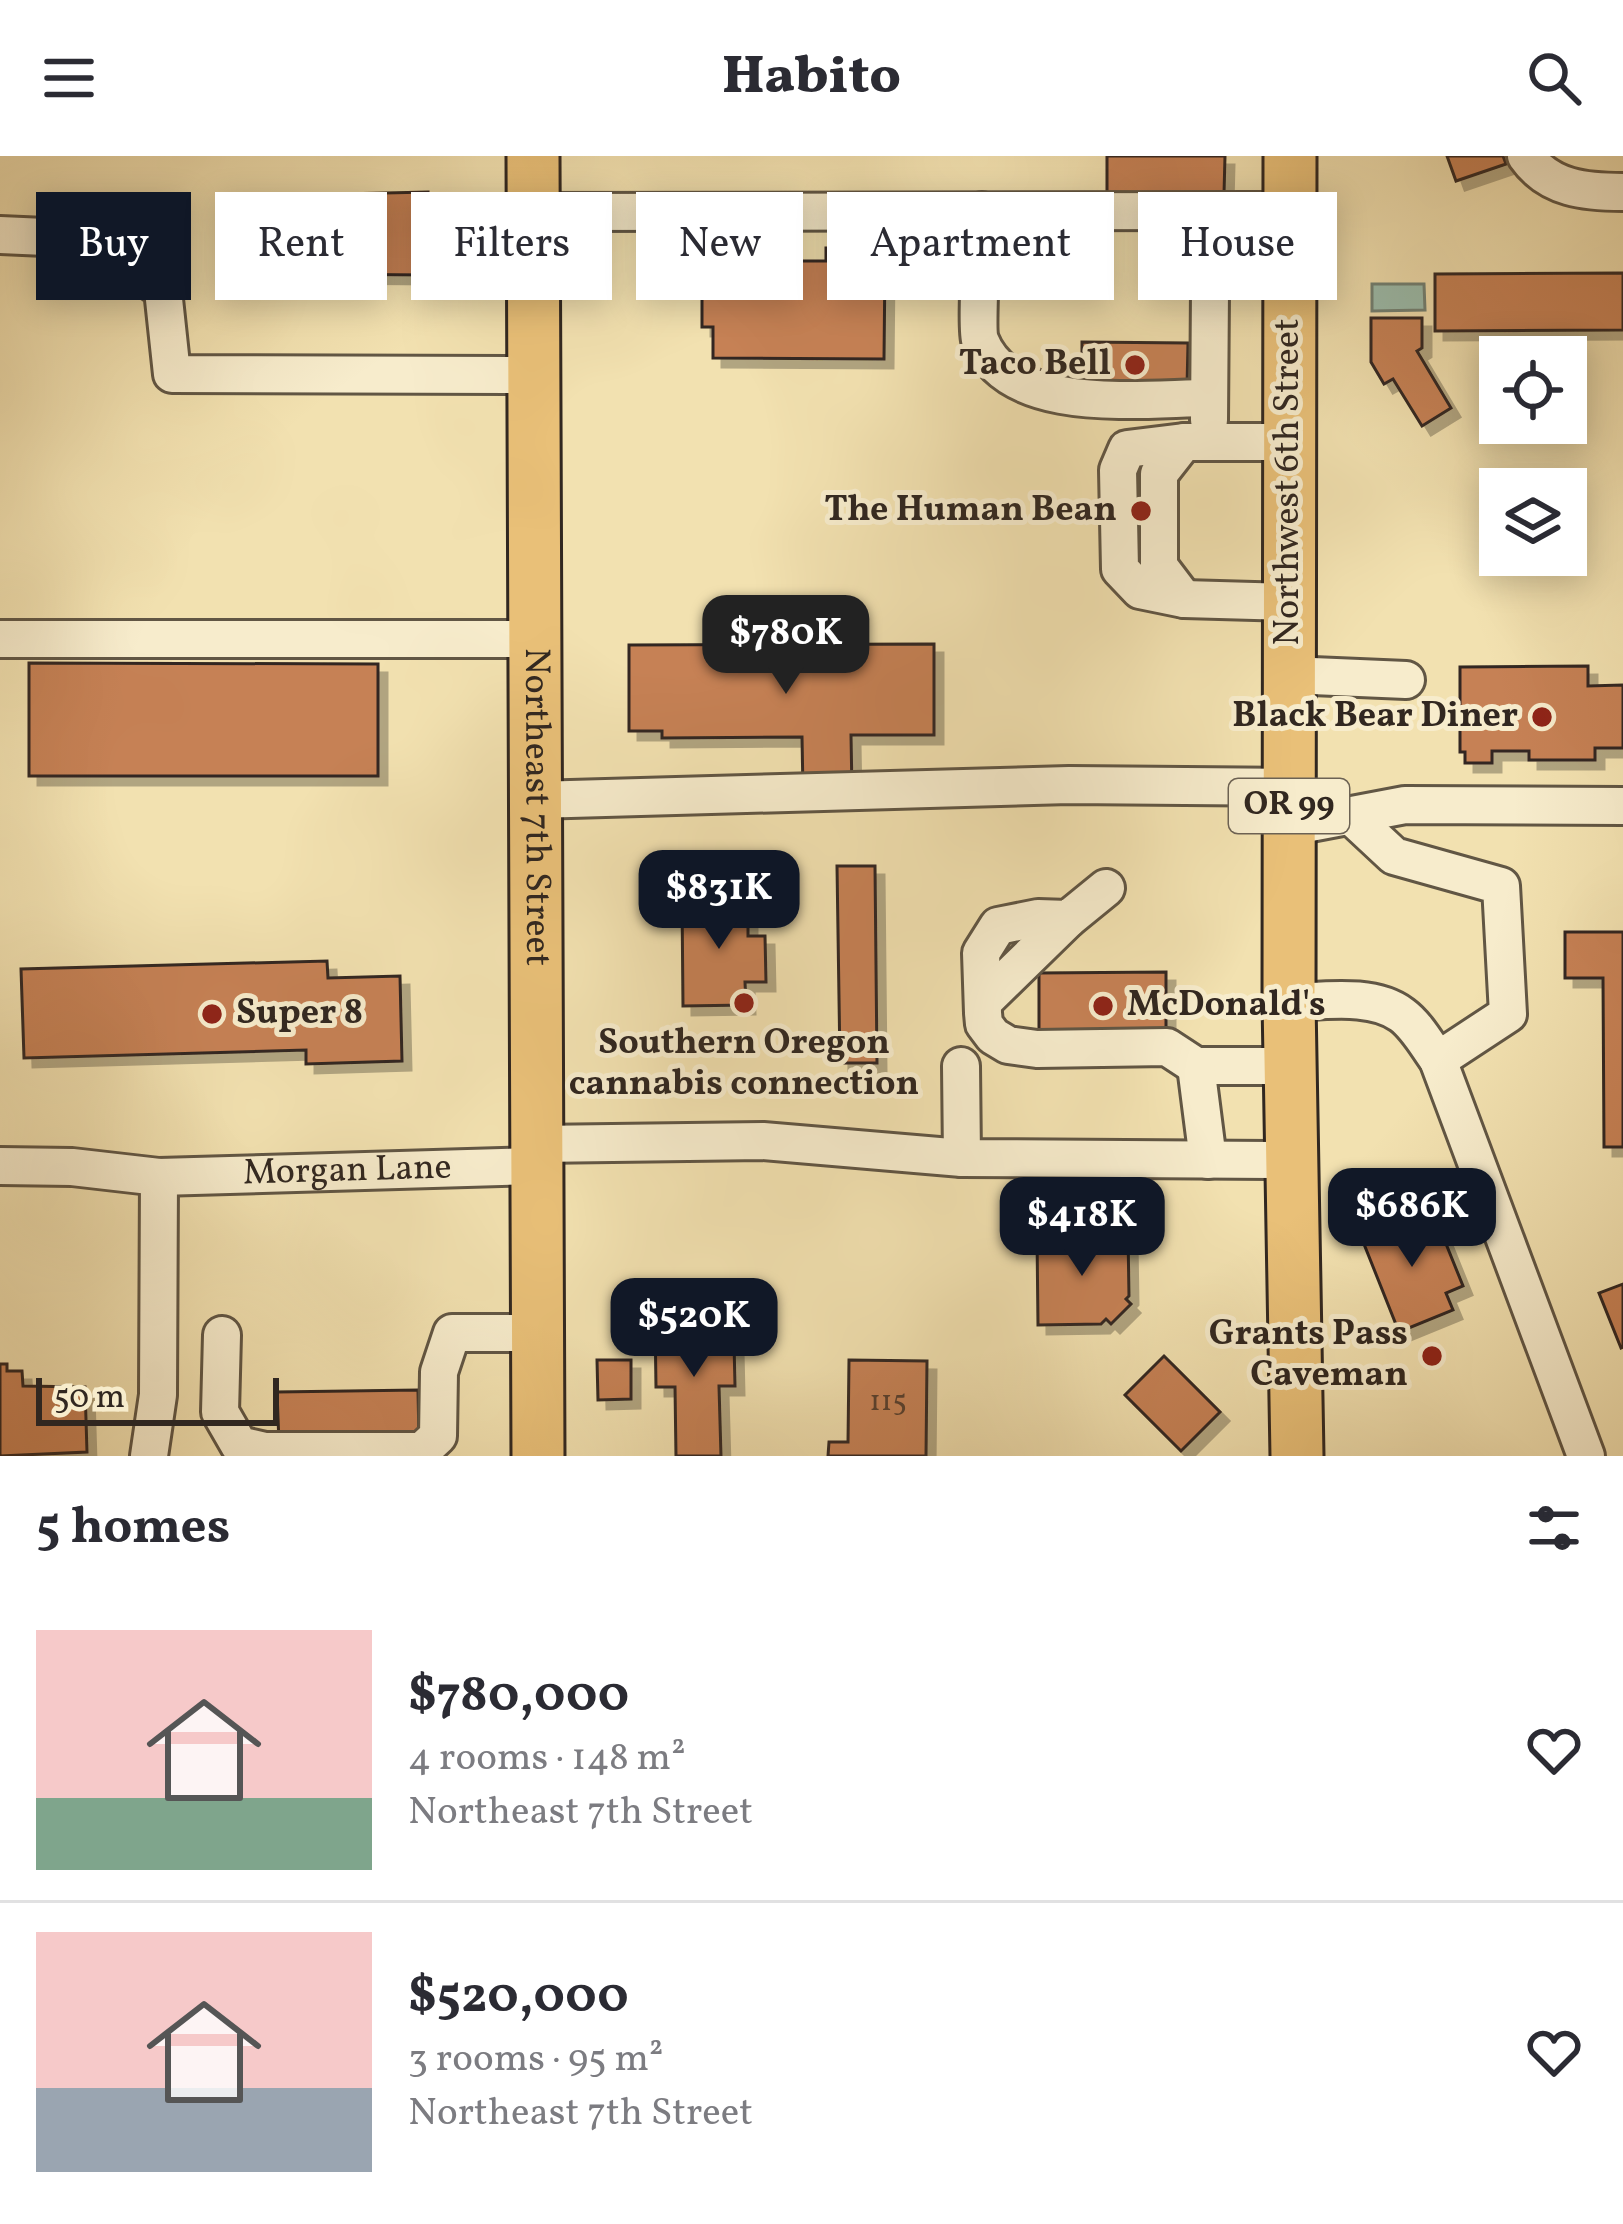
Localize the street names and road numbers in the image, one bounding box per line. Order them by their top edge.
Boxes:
street label: Northwest 6th Street [1264,318,1314,646]
street label: Northeast 7th Street [510,648,561,966]
road number: OR 99 [1229,779,1349,833]
street label: Morgan Lane [242,1143,452,1200]

